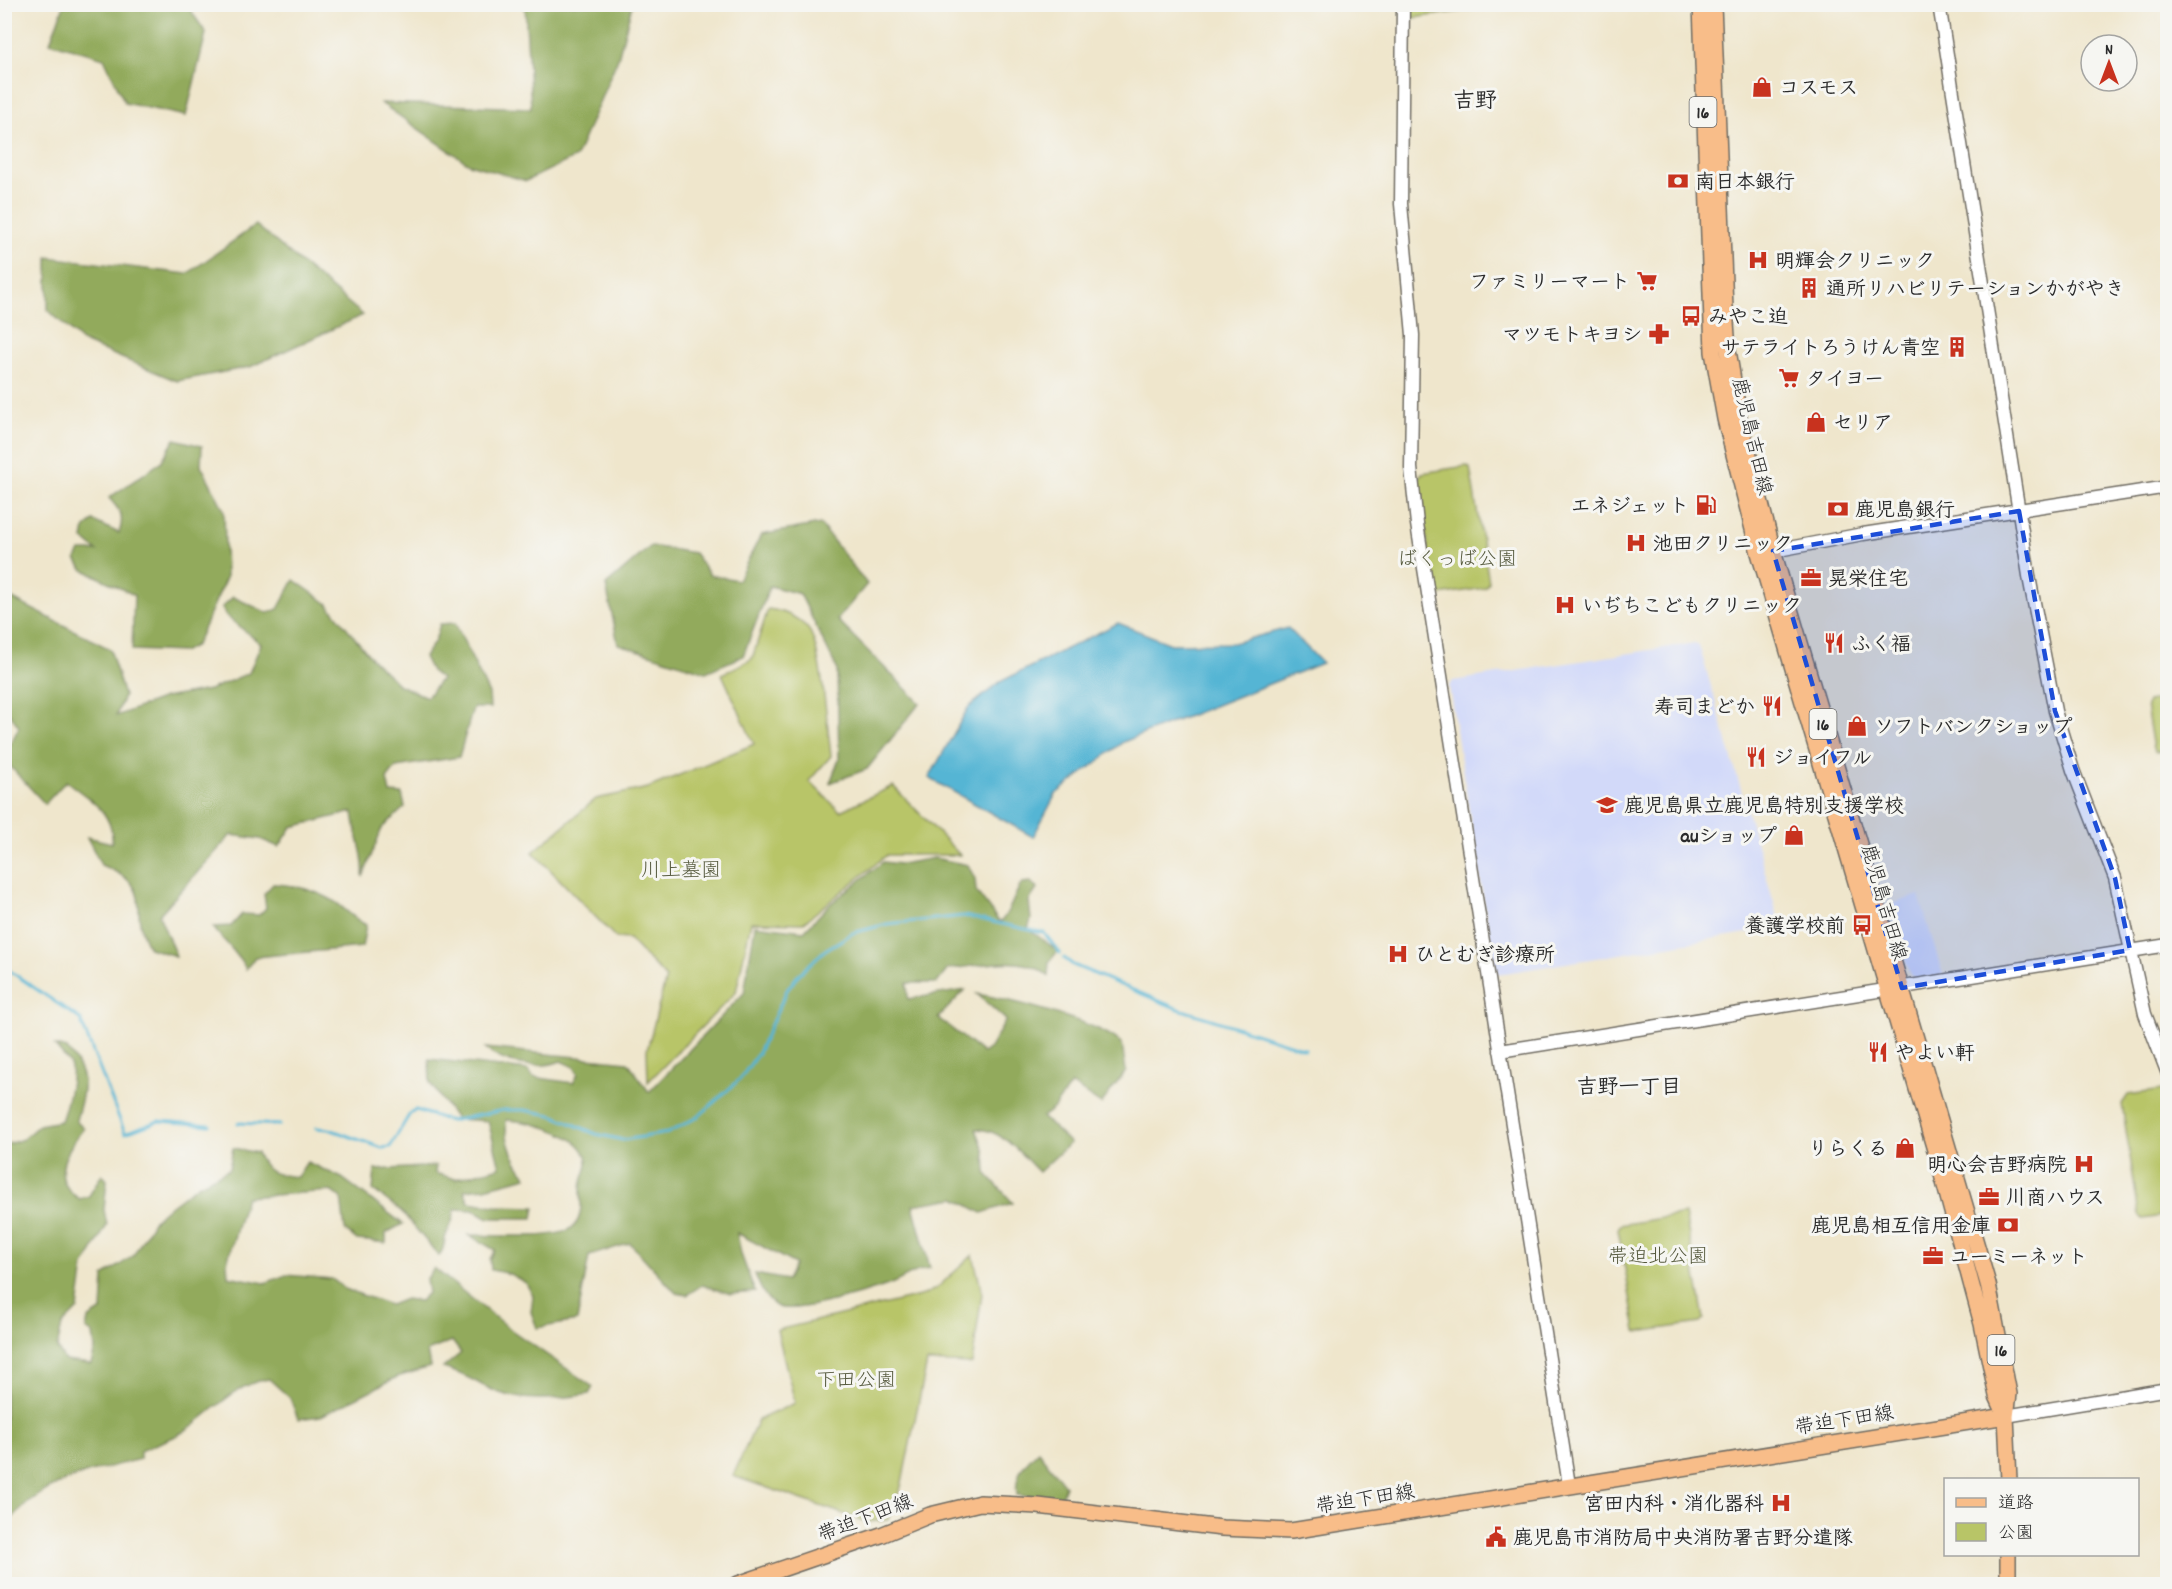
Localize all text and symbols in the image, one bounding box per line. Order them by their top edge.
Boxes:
north arrow [2079,33,2139,93]
text: N [2105,39,2113,62]
shop icon: コスモス [1750,75,1774,99]
place label: コスモス [1779,76,1858,104]
district label: 吉野 [1453,87,1497,118]
road number: 16 [1690,97,1716,127]
bank icon: 南日本銀行 [1666,169,1690,193]
place label: 南日本銀行 [1695,170,1795,198]
hospital icon: 明輝会クリニック [1746,248,1770,272]
place label: 明輝会クリニック [1775,249,1935,277]
supermarket icon: ファミリーマート [1635,269,1659,293]
place label: ファミリーマート [1469,270,1630,298]
building icon: 通所リハビリテーションかがやき [1797,276,1821,300]
place label: 通所リハビリテーションかがやき [1826,277,2125,305]
bus stop icon: みやこ迫 [1679,304,1703,328]
place label: みやこ迫 [1708,305,1788,333]
pharmacy icon: マツモトキヨシ [1647,322,1671,346]
place label: マツモトキヨシ [1502,323,1642,351]
building icon: サテライトろうけん青空 [1945,335,1969,359]
place label: サテライトろうけん青空 [1721,336,1940,364]
supermarket icon: タイヨー [1777,366,1801,390]
place label: タイヨー [1806,367,1884,395]
street label: 鹿児島吉田線 [1723,375,1777,498]
shop icon: セリア [1804,410,1828,434]
place label: セリア [1833,411,1893,439]
fuel station icon: エネジェット [1694,493,1718,517]
place label: エネジェット [1571,494,1689,522]
bank icon: 鹿児島銀行 [1826,497,1850,521]
place label: 鹿児島銀行 [1855,498,1955,526]
hospital icon: 池田クリニック [1624,531,1648,555]
place label: 池田クリニック [1653,532,1793,560]
park label: ばくっば公園 [1397,547,1517,575]
office icon: 晃栄住宅 [1799,566,1823,590]
place label: 晃栄住宅 [1828,567,1908,595]
hospital icon: いぢちこどもクリニック [1553,593,1577,617]
place label: いぢちこどもクリニック [1582,594,1802,622]
restaurant icon: ふく福 [1822,631,1846,655]
place label: ふく福 [1851,632,1911,660]
restaurant icon: 寿司まどか [1760,694,1784,718]
place label: 寿司まどか [1654,695,1755,723]
road number: 16 [1810,709,1836,739]
shop icon: ソフトバンクショップ [1845,714,1869,738]
place label: ソフトバンクショップ [1874,715,2072,743]
restaurant icon: ジョイフル [1744,745,1768,769]
place label: ジョイフル [1773,746,1873,774]
school or university icon: 鹿児島県立鹿児島特別支援学校 [1595,793,1619,817]
place label: 鹿児島県立鹿児島特別支援学校 [1624,794,1904,822]
shop icon: auショップ [1782,823,1806,847]
place label: auショップ [1681,824,1777,852]
street label: 鹿児島吉田線 [1852,841,1912,964]
park label: 川上墓園 [641,858,721,886]
bus stop icon: 養護学校前 [1850,913,1874,937]
place label: 養護学校前 [1745,914,1845,942]
hospital icon: ひとむぎ診療所 [1386,942,1410,966]
place label: ひとむぎ診療所 [1415,943,1555,971]
restaurant icon: やよい軒 [1866,1040,1890,1064]
place label: やよい軒 [1895,1041,1975,1069]
district label: 吉野一丁目 [1577,1074,1682,1104]
shop icon: りらくる [1893,1136,1917,1160]
place label: りらくる [1808,1137,1888,1165]
hospital icon: 明心会吉野病院 [2072,1152,2096,1176]
place label: 明心会吉野病院 [1927,1153,2067,1181]
office icon: 川商ハウス [1977,1185,2001,1209]
place label: 川商ハウス [2006,1186,2105,1214]
bank icon: 鹿児島相互信用金庫 [1996,1213,2020,1237]
place label: 鹿児島相互信用金庫 [1811,1214,1991,1242]
park label: 帯迫北公園 [1608,1244,1708,1272]
office icon: ユーミーネット [1921,1244,1945,1268]
place label: ユーミーネット [1950,1245,2088,1273]
road number: 16 [1988,1335,2014,1365]
park label: 下田公園 [816,1368,896,1396]
street label: 帯迫下田線 [1793,1400,1896,1444]
legend [1944,1478,2139,1556]
street label: 帯迫下田線 [1314,1479,1417,1523]
street label: 帯迫下田線 [814,1489,918,1551]
hospital icon: 宮田内科・消化器科 [1769,1491,1793,1515]
place label: 宮田内科・消化器科 [1584,1492,1764,1520]
text: 道路 [1998,1492,2034,1517]
text: 公園 [1998,1522,2034,1547]
public building icon: 鹿児島市消防局中央消防署吉野分遣隊 [1484,1525,1508,1549]
place label: 鹿児島市消防局中央消防署吉野分遣隊 [1513,1526,1853,1554]

